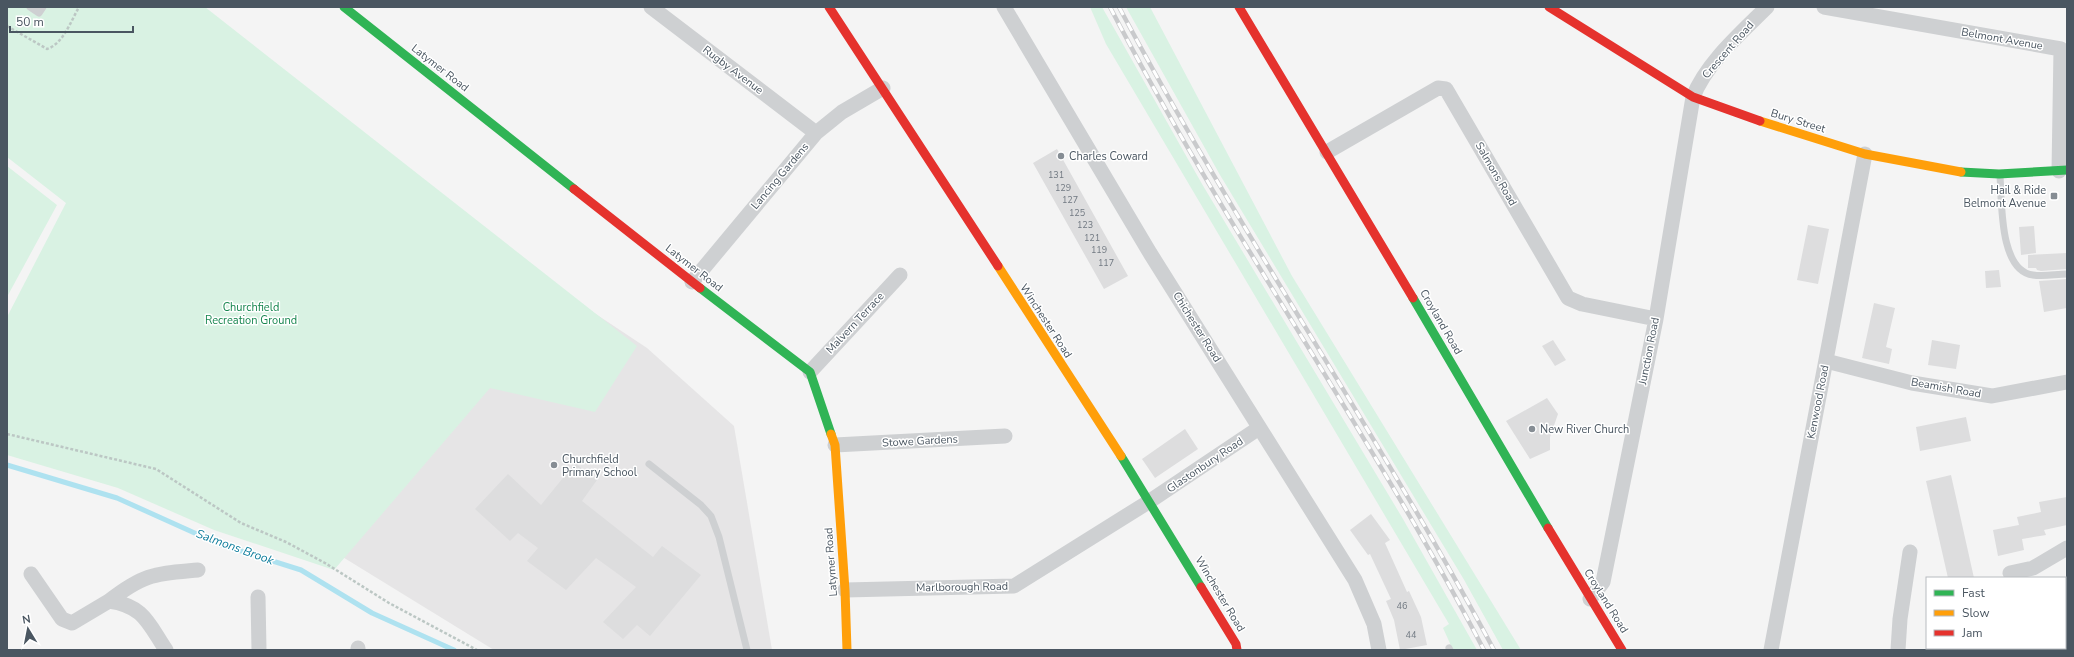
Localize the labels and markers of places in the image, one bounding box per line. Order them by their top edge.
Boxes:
place label: Charles Coward [1069,149,1148,164]
marker: Charles Coward [1056,151,1066,161]
place label: Hail & Ride Belmont Avenue [1964,183,2046,211]
marker: Hail & Ride Belmont Avenue [2049,191,2059,201]
place label: New River Church [1540,422,1629,437]
marker: New River Church [1527,424,1537,434]
place label: Churchfield Primary School [562,452,638,480]
marker: Churchfield Primary School [549,460,559,470]

